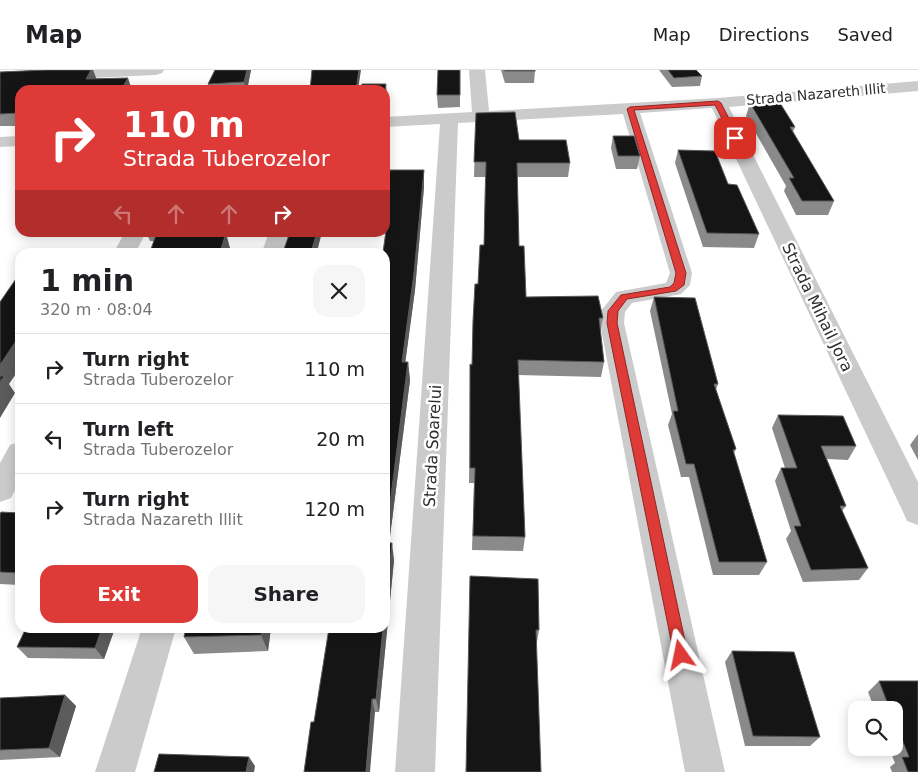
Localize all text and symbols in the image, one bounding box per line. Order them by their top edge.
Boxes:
text: Map [25,21,82,49]
text: Map [653,24,691,45]
text: Directions [719,24,809,45]
text: Saved [837,24,893,45]
street label: Strada Nazareth Illit [746,80,887,108]
icon: right [40,105,105,170]
text: 110 m [123,105,245,145]
pin [714,117,756,159]
icon: arrive [721,124,749,152]
text: Strada Tuberozelor [123,146,330,171]
icon: left [109,200,137,228]
icon: ahead [162,200,190,228]
icon: ahead [215,200,243,228]
icon: right [268,200,296,228]
street label: Strada Mihail Jora [778,240,857,375]
text: 1 min [40,263,134,298]
button: close [313,265,365,317]
text: 320 m · 08:04 [40,300,153,319]
text: Turn right [83,348,189,370]
icon: right [40,355,68,383]
text: 110 m [304,358,365,380]
text: Strada Tuberozelor [83,370,233,389]
street label: Strada Soarelui [420,384,445,508]
text: Turn left [83,418,174,440]
icon: left [40,425,68,453]
text: 20 m [316,428,365,450]
text: Strada Tuberozelor [83,440,233,459]
text: Turn right [83,488,189,510]
icon: right [40,495,68,523]
text: 120 m [304,498,365,520]
text: Strada Nazareth Illit [83,510,243,529]
button: Exit [40,565,198,623]
button: Share [208,565,365,623]
position arrow [654,628,706,680]
map controls [848,701,903,756]
button: search [848,701,903,756]

